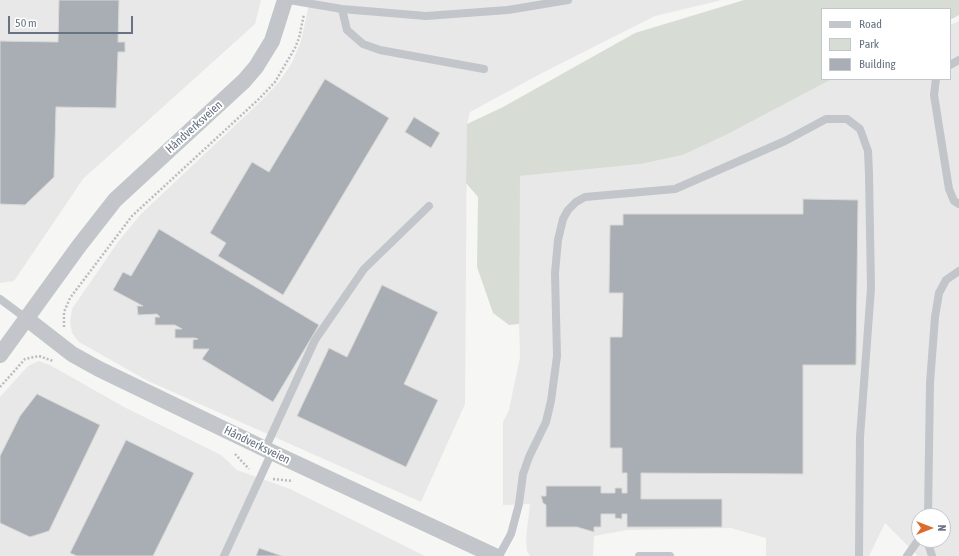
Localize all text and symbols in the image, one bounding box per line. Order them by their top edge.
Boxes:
scale bar [10,8,135,34]
legend [821,8,951,80]
text: 50 m [15,16,37,30]
text: Road [859,17,882,31]
text: Park [859,37,879,51]
text: Building [859,57,896,71]
street label: Håndverksveien [163,98,225,156]
street label: Håndverksveien [222,423,292,467]
north arrow [911,508,951,548]
text: N [936,525,948,531]

